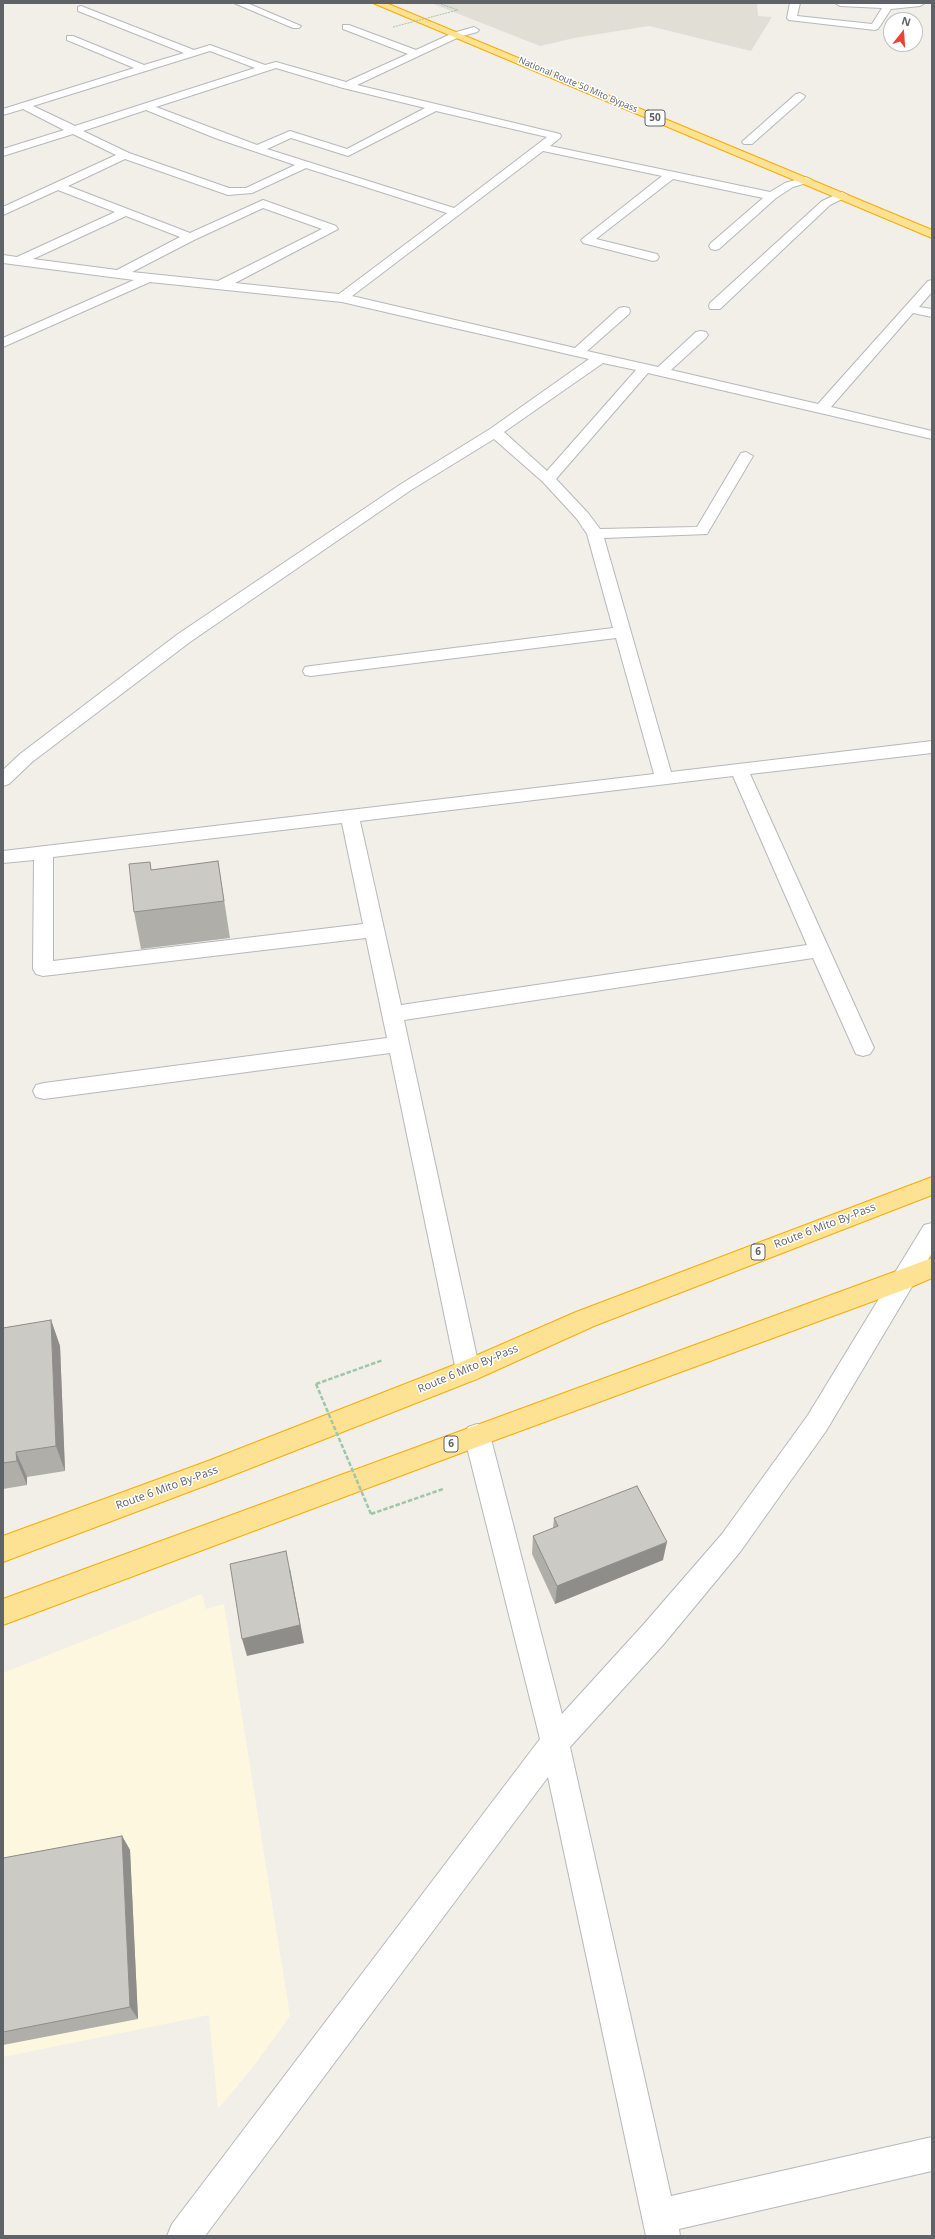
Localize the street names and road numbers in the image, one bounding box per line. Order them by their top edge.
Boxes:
street label: National Route 50 Mito Bypass [517,55,639,115]
road number: 50 [645,110,665,126]
street label: Route 6 Mito By-Pass [772,1201,878,1251]
road number: 6 [751,1244,765,1260]
street label: Route 6 Mito By-Pass [416,1342,520,1396]
road number: 6 [444,1436,458,1452]
street label: Route 6 Mito By-Pass [114,1463,220,1513]

